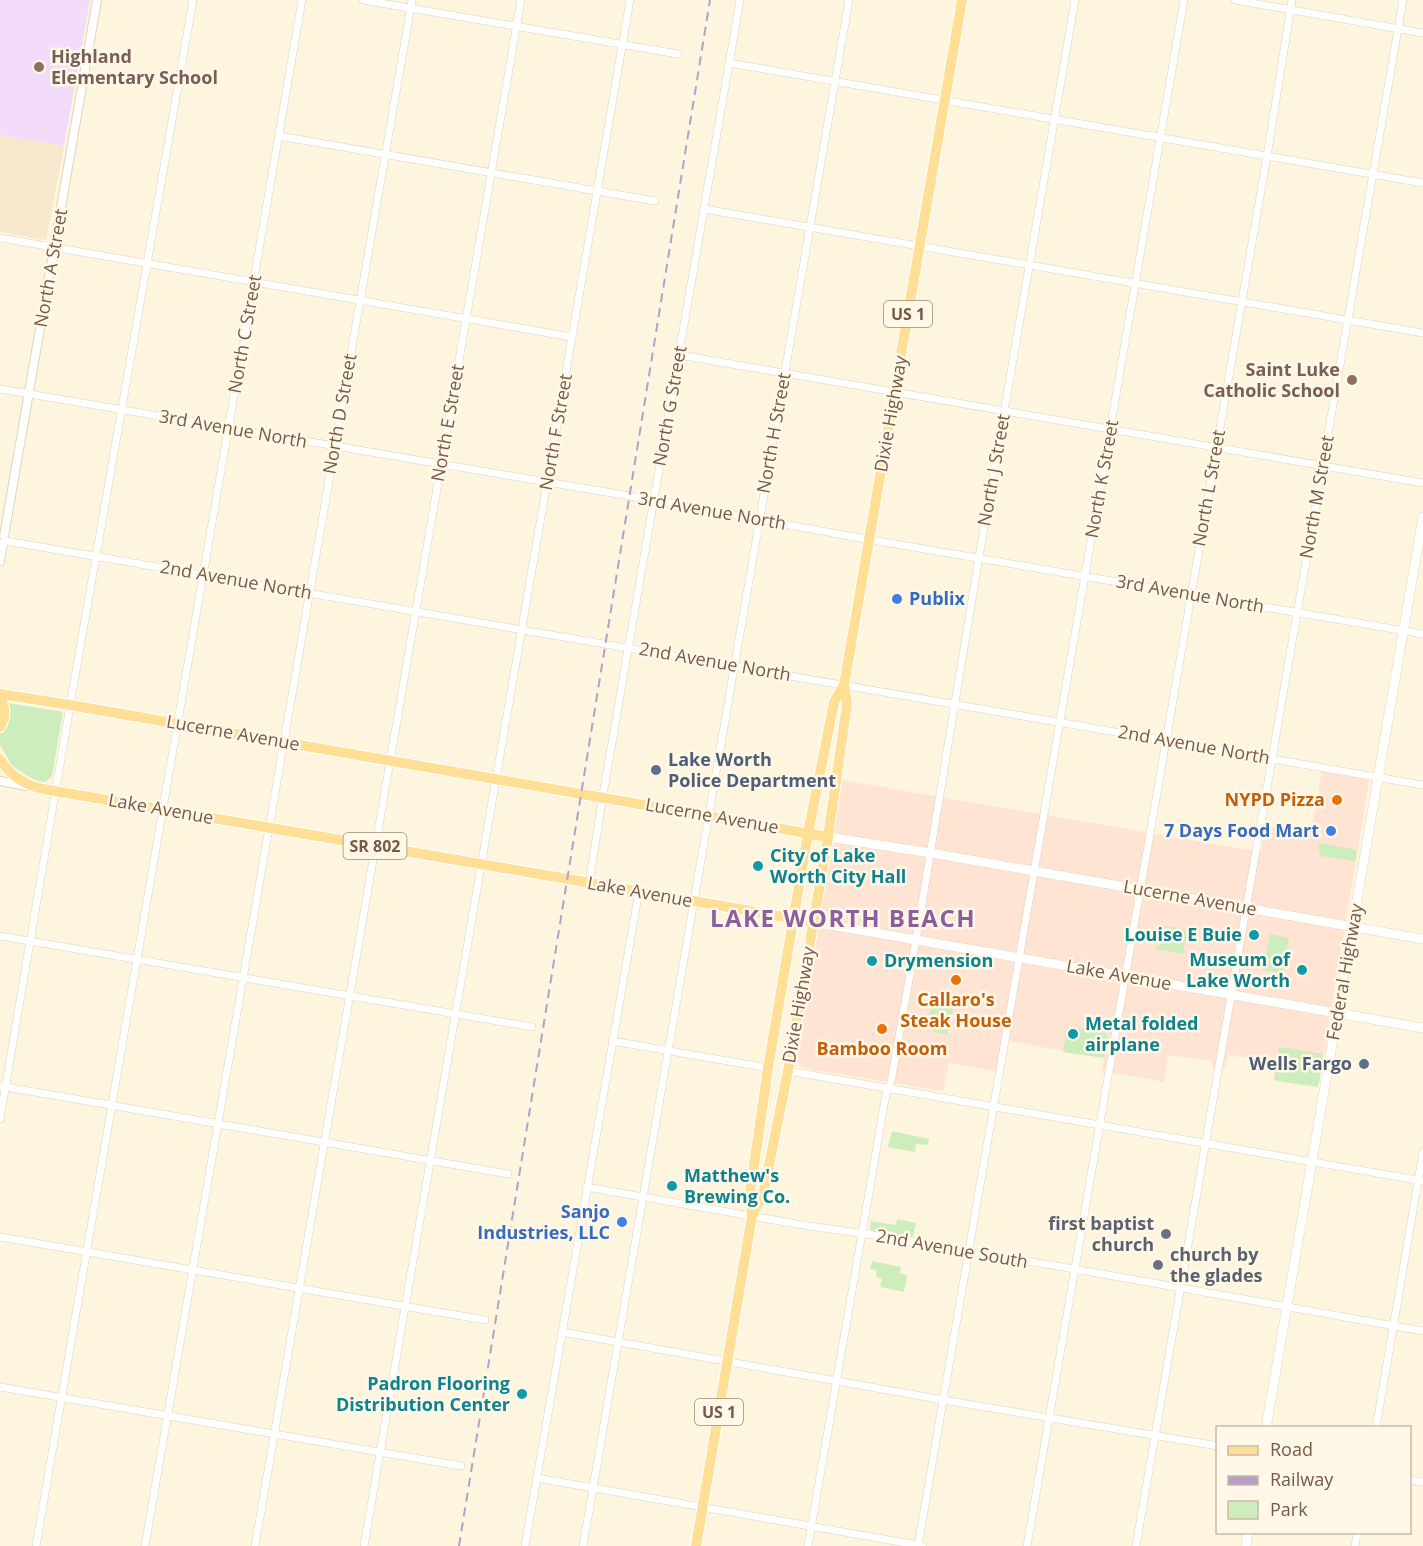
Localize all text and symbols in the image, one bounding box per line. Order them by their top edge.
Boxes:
place label: Highland Elementary School [51,44,218,89]
marker: Highland Elementary School [32,60,46,74]
street label: North A Street [28,207,72,329]
street label: North C Street [222,273,266,395]
road number: US 1 [884,301,932,327]
street label: North G Street [647,344,691,468]
street label: North D Street [317,352,361,476]
street label: Dixie Highway [868,353,912,474]
place label: Saint Luke Catholic School [1203,357,1340,402]
street label: North E Street [425,362,469,483]
street label: North H Street [751,371,795,495]
street label: North F Street [533,372,577,492]
marker: Saint Luke Catholic School [1345,373,1359,387]
street label: 3rd Avenue North [157,403,309,453]
street label: North J Street [971,412,1015,528]
street label: North K Street [1079,418,1123,540]
street label: North L Street [1186,428,1230,548]
street label: North M Street [1293,433,1339,560]
street label: 3rd Avenue North [636,485,788,535]
street label: 2nd Avenue North [158,554,314,604]
street label: 3rd Avenue North [1114,568,1266,618]
place label: Publix [909,586,966,610]
marker: Publix [890,592,904,606]
street label: 2nd Avenue North [637,636,793,686]
street label: Lucerne Avenue [165,708,302,756]
street label: 2nd Avenue North [1116,719,1272,769]
place label: Lake Worth Police Department [668,747,836,792]
marker: Lake Worth Police Department [649,763,663,777]
street label: Lake Avenue [107,787,216,829]
place label: NYPD Pizza [1225,787,1325,811]
street label: Lucerne Avenue [644,791,781,839]
marker: NYPD Pizza [1330,793,1344,807]
place label: 7 Days Food Mart [1164,818,1319,842]
marker: 7 Days Food Mart [1324,824,1338,838]
road number: SR 802 [344,833,406,859]
place label: City of Lake Worth City Hall [770,843,906,888]
marker: City of Lake Worth City Hall [751,859,765,873]
street label: Lake Avenue [586,870,695,912]
street label: Lucerne Avenue [1122,873,1259,921]
street label: Federal Highway [1320,900,1368,1042]
district label: LAKE WORTH BEACH [710,901,976,934]
place label: Louise E Buie [1124,922,1242,946]
marker: Louise E Buie [1247,928,1261,942]
street label: Dixie Highway [776,944,820,1065]
place label: Museum of Lake Worth [1186,947,1291,992]
place label: Drymension [884,948,993,972]
street label: Lake Avenue [1065,953,1174,995]
marker: Drymension [865,954,879,968]
marker: Museum of Lake Worth [1295,963,1309,977]
marker: Callaro's Steak House [949,973,963,987]
place label: Callaro's Steak House [900,987,1012,1032]
place label: Metal folded airplane [1085,1011,1198,1056]
marker: Bamboo Room [875,1022,889,1036]
marker: Metal folded airplane [1066,1027,1080,1041]
place label: Bamboo Room [817,1036,947,1060]
place label: Wells Fargo [1249,1051,1352,1075]
marker: Wells Fargo [1357,1057,1371,1071]
place label: Matthew's Brewing Co. [684,1163,790,1208]
marker: Matthew's Brewing Co. [665,1179,679,1193]
place label: Sanjo Industries, LLC [477,1199,610,1244]
place label: first baptist church [1048,1211,1154,1256]
marker: Sanjo Industries, LLC [615,1215,629,1229]
street label: 2nd Avenue South [874,1223,1030,1273]
marker: first baptist church [1159,1227,1173,1241]
place label: church by the glades [1170,1242,1263,1287]
marker: church by the glades [1151,1258,1165,1272]
place label: Padron Flooring Distribution Center [336,1371,510,1416]
marker: Padron Flooring Distribution Center [515,1387,529,1401]
road number: US 1 [695,1399,743,1425]
legend [1216,1426,1411,1534]
text: Road [1270,1437,1313,1461]
text: Railway [1270,1467,1334,1491]
text: Park [1270,1497,1308,1521]

